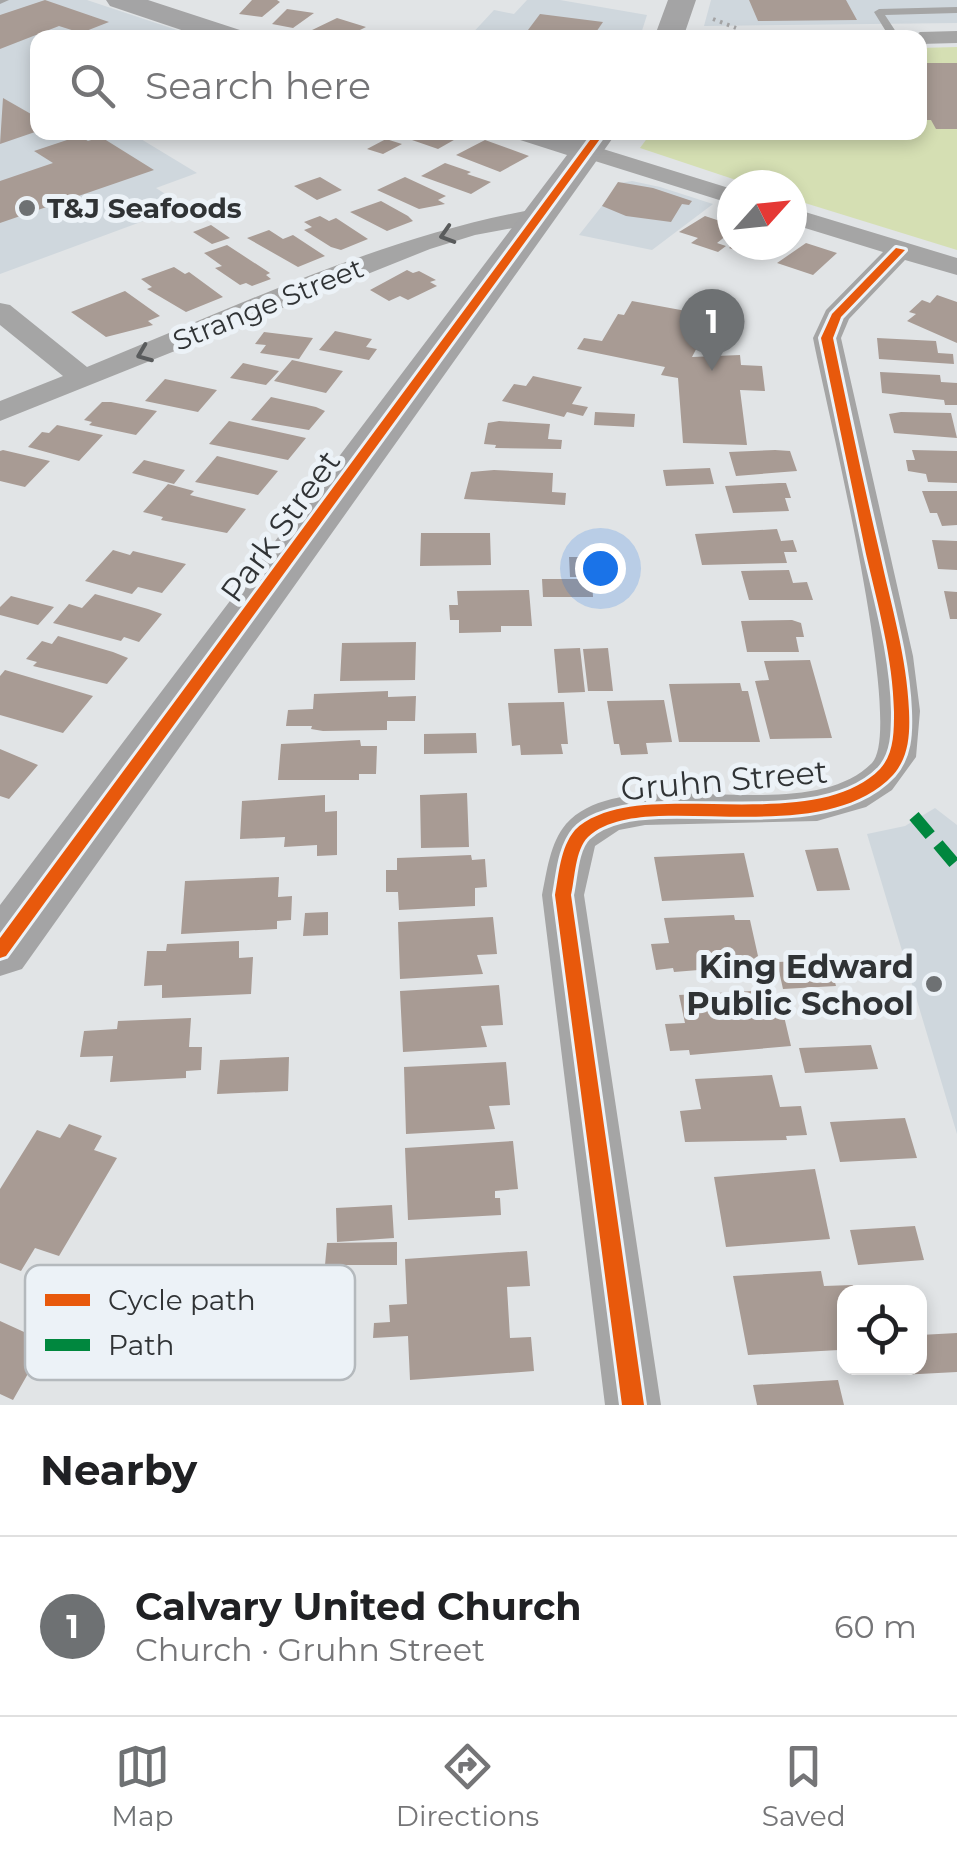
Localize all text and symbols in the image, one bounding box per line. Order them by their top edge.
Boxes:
search box [30,30,927,140]
icon: search [65,58,120,113]
text: Search here [145,62,371,109]
north arrow [717,170,807,260]
place label: T&J Seafoods [47,191,242,225]
marker: T&J Seafoods [16,197,38,219]
one-way arrow [439,223,456,244]
street label: Strange Street [168,250,368,358]
pin: 1 [680,288,744,371]
one-way arrow [137,342,154,362]
street label: Park Street [212,442,348,610]
your location [575,543,626,594]
street label: Gruhn Street [619,752,829,808]
place label: King Edward Public School [686,947,914,1023]
marker: King Edward Public School [923,973,945,995]
legend [25,1265,355,1380]
text: Cycle path [108,1283,256,1317]
map controls [837,1285,927,1375]
button: locate [837,1285,927,1375]
text: Path [108,1328,175,1362]
text: Nearby [40,1444,197,1496]
text: Calvary United Church [135,1583,582,1630]
text: 1 [66,1607,79,1646]
text: 60 m [834,1607,917,1646]
text: Church · Gruhn Street [135,1630,485,1669]
tab: Map [111,1739,173,1833]
tab: Directions [396,1739,539,1833]
tab: Saved [762,1739,846,1833]

